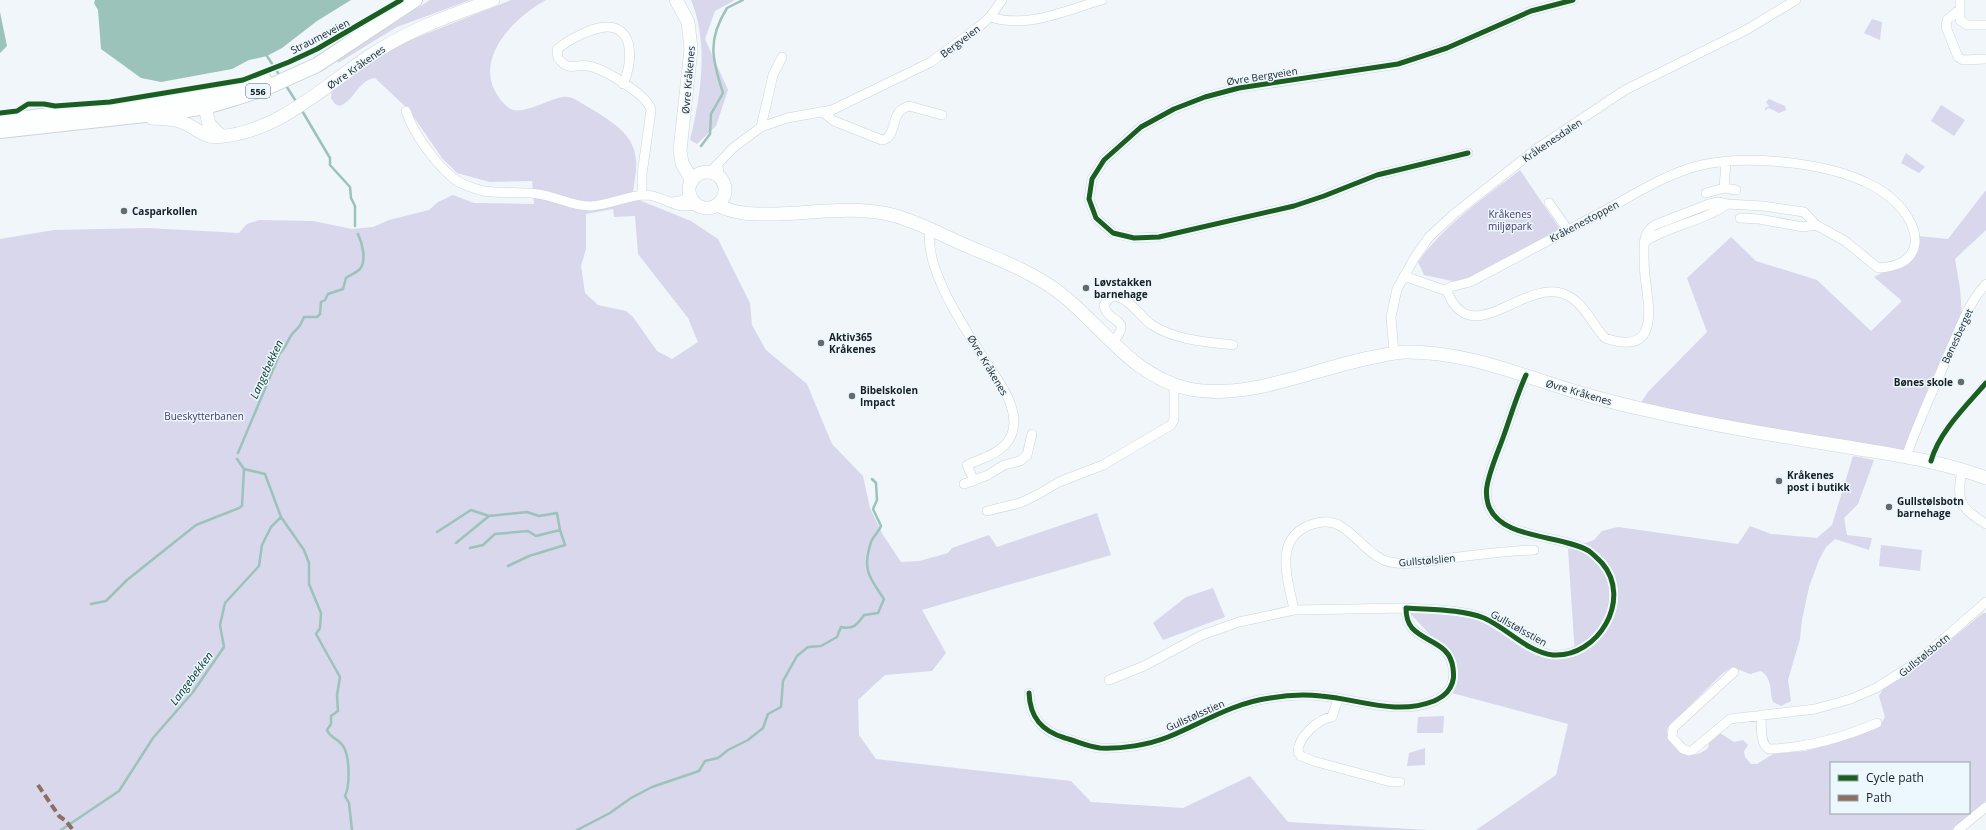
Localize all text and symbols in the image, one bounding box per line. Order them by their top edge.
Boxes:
street label: Straumeveien [288,15,352,57]
street label: Bergveien [937,21,983,61]
street label: Øvre Kråkenes [324,42,388,92]
street label: Øvre Kråkenes [678,45,698,115]
street label: Øvre Bergveien [1226,63,1298,89]
road number: 556 [246,84,270,98]
street label: Kråkenesdalen [1519,115,1585,165]
street label: Kråkenestoppen [1547,197,1621,245]
place label: Casparkollen [132,204,197,218]
marker: Casparkollen [119,206,129,216]
park label: Kråkenes miljøpark [1488,207,1533,233]
place label: Løvstakken barnehage [1094,275,1152,301]
marker: Løvstakken barnehage [1081,283,1091,293]
street label: Bønesberget [1938,306,1976,366]
place label: Aktiv365 Kråkenes [829,330,876,356]
street label: Øvre Kråkenes [964,332,1012,398]
water label: Langebekken [246,337,286,401]
marker: Aktiv365 Kråkenes [816,338,826,348]
place label: Bønes skole [1894,375,1953,389]
street label: Øvre Kråkenes [1544,376,1614,408]
marker: Bønes skole [1956,377,1966,387]
place label: Bibelskolen Impact [860,383,918,409]
marker: Bibelskolen Impact [847,391,857,401]
park label: Bueskytterbanen [164,409,244,423]
place label: Kråkenes post i butikk [1787,468,1851,494]
marker: Kråkenes post i butikk [1774,476,1784,486]
place label: Gullstølsbotn barnehage [1897,494,1964,520]
marker: Gullstølsbotn barnehage [1884,502,1894,512]
street label: Gullstølslien [1398,551,1456,569]
street label: Gullstølsstien [1488,607,1550,649]
street label: Gullstølsbotn [1896,630,1952,680]
water label: Langebekken [166,648,216,708]
street label: Gullstølsstien [1164,696,1226,734]
legend [1830,762,1970,814]
text: Cycle path [1866,769,1924,786]
text: Path [1866,789,1892,806]

